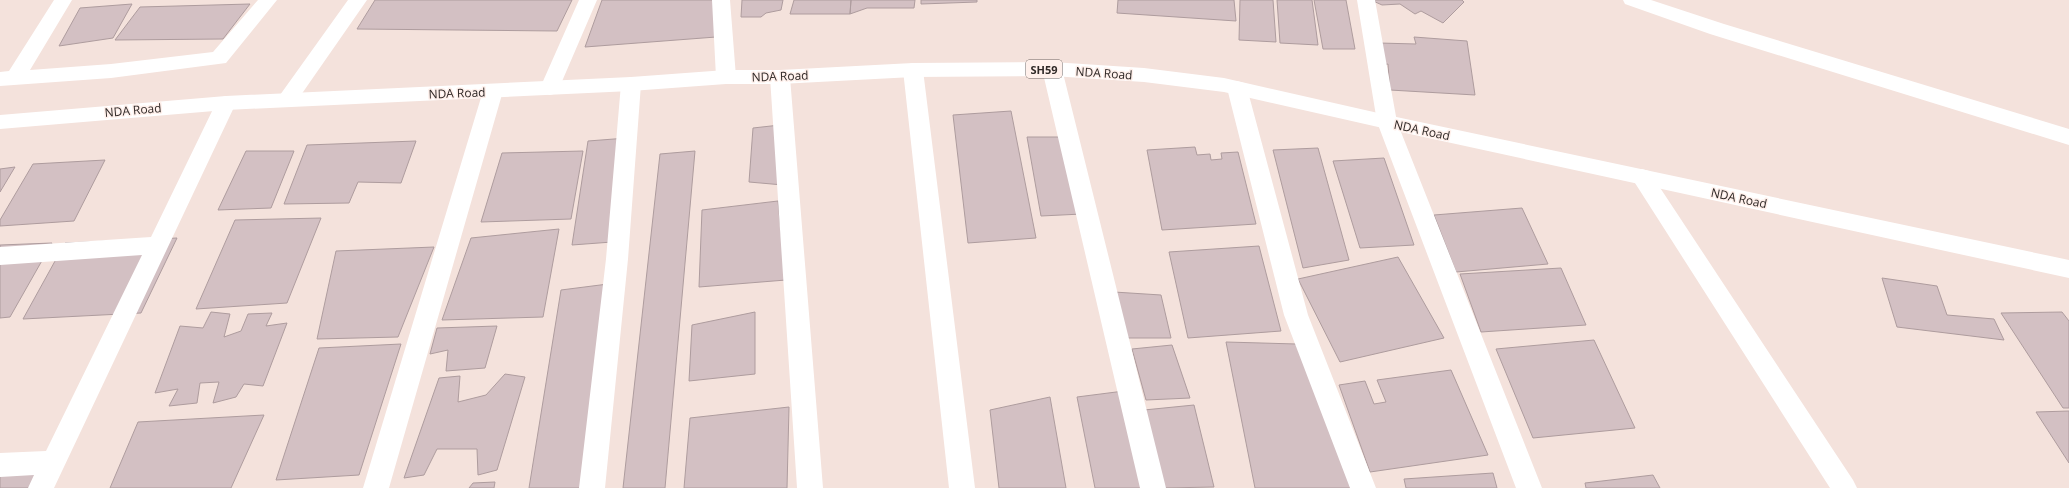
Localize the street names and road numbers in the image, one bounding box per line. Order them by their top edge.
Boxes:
road number: SH59 [1026,60,1062,78]
street label: NDA Road [1075,63,1133,83]
street label: NDA Road [751,67,809,85]
street label: NDA Road [428,84,486,102]
street label: NDA Road [104,99,162,121]
street label: NDA Road [1392,116,1452,144]
street label: NDA Road [1709,184,1769,212]

